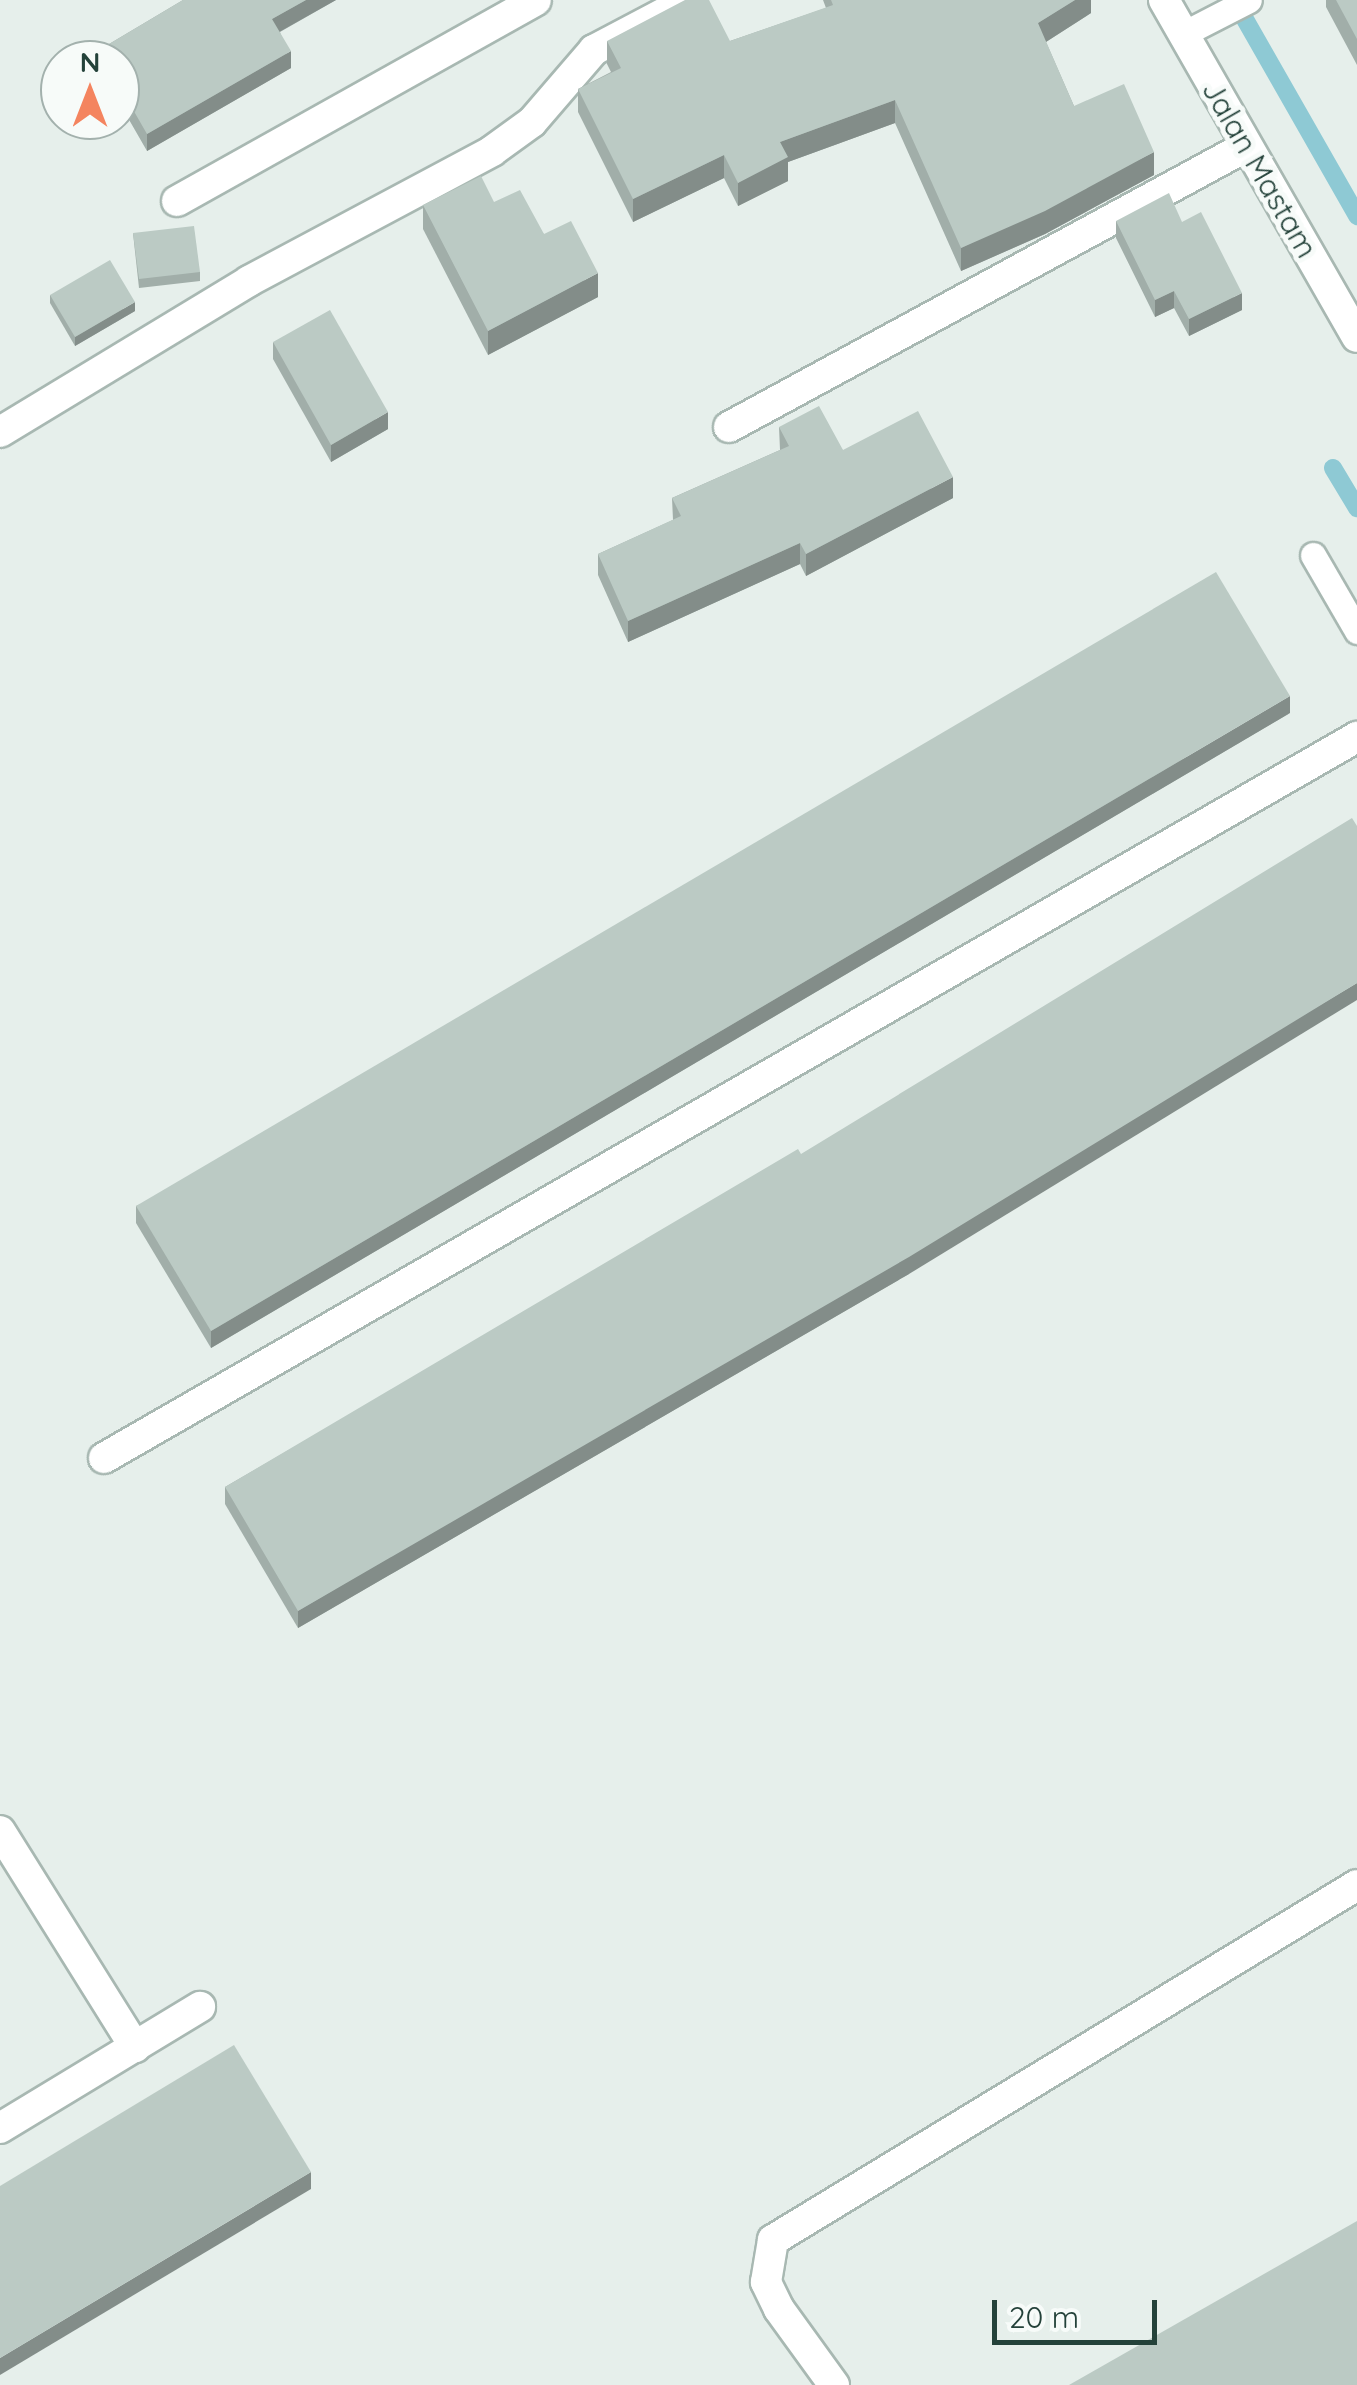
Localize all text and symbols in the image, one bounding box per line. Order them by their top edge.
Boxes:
north arrow [40,40,140,140]
text: N [80,44,100,79]
street label: Jalan Mastam [1195,74,1325,264]
scale bar [997,2280,1162,2342]
text: 20 m [1009,2298,1079,2336]

